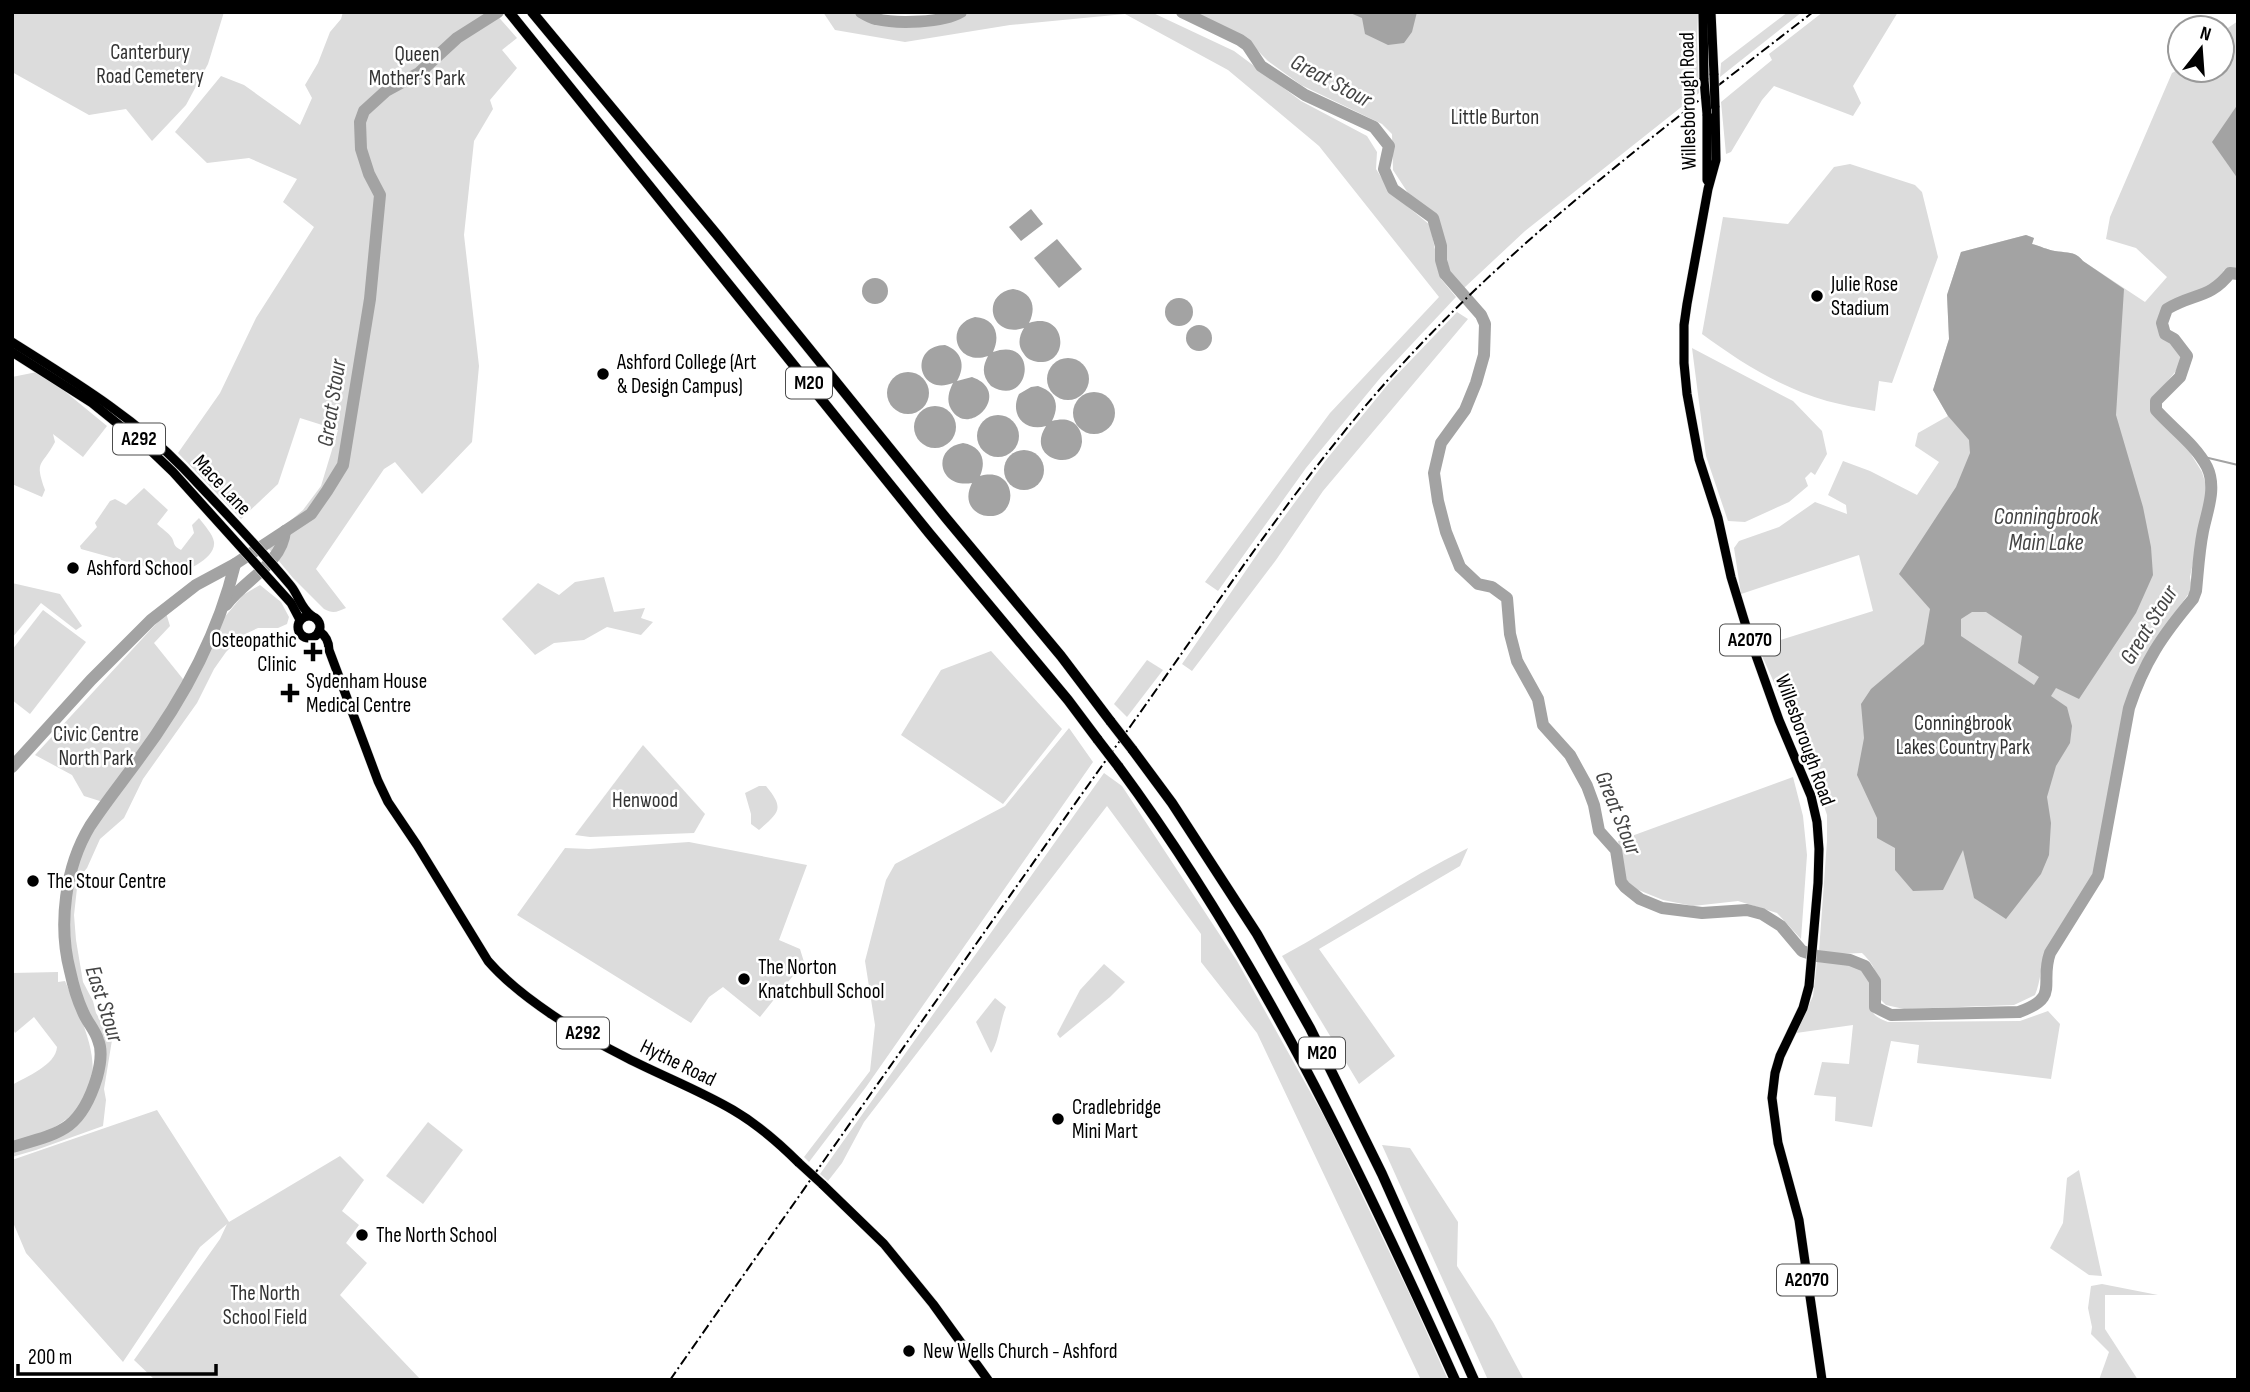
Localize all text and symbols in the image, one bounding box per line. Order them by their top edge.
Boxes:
north arrow [2166,14,2236,84]
text: N [2197,22,2214,47]
street label: Willesborough Road [1674,32,1702,170]
park label: Canterbury Road Cemetery [96,40,204,89]
park label: Queen Mother’s Park [369,42,465,91]
water label: Great Stour [1286,48,1378,115]
park label: Little Burton [1451,105,1539,130]
place label: Julie Rose Stadium [1830,272,1898,321]
marker: Julie Rose Stadium [1809,288,1825,304]
place label: Ashford College (Art & Design Campus) [616,350,756,399]
water label: Great Stour [311,356,353,449]
marker: Ashford College (Art & Design Campus) [595,366,611,382]
road number: M20 [786,368,832,398]
road number: A292 [113,424,165,454]
street label: Mace Lane [188,449,256,521]
water label: Conningbrook Main Lake [1993,503,2100,557]
place label: Ashford School [86,556,192,581]
marker: Ashford School [65,560,81,576]
water label: Great Stour [2114,579,2185,670]
road number: A2070 [1720,624,1780,656]
place label: Osteopathic Clinic [211,628,297,677]
marker: Osteopathic Clinic [303,642,323,662]
place label: Sydenham House Medical Centre [306,669,427,718]
street label: Willesborough Road [1770,671,1840,809]
marker: Sydenham House Medical Centre [280,683,300,703]
park label: Conningbrook Lakes Country Park [1896,711,2030,760]
park label: Civic Centre North Park [53,722,139,771]
water label: Great Stour [1589,767,1648,860]
park label: Henwood [612,788,678,813]
place label: The Stour Centre [47,869,166,894]
marker: The Stour Centre [25,873,41,889]
place label: The Norton Knatchbull School [758,955,884,1004]
water label: East Stour [79,962,130,1047]
marker: The Norton Knatchbull School [736,971,752,987]
road number: A292 [557,1018,609,1049]
street label: Hythe Road [636,1034,720,1092]
road number: M20 [1299,1037,1345,1068]
place label: Cradlebridge Mini Mart [1072,1095,1161,1144]
marker: Cradlebridge Mini Mart [1050,1111,1066,1127]
place label: The North School [376,1223,497,1248]
marker: The North School [354,1227,370,1243]
road number: A2070 [1777,1264,1837,1296]
park label: The North School Field [223,1281,307,1330]
scale bar [18,1332,215,1376]
place label: New Wells Church - Ashford [923,1339,1117,1364]
marker: New Wells Church - Ashford [901,1343,917,1359]
text: 200 m [28,1345,72,1370]

